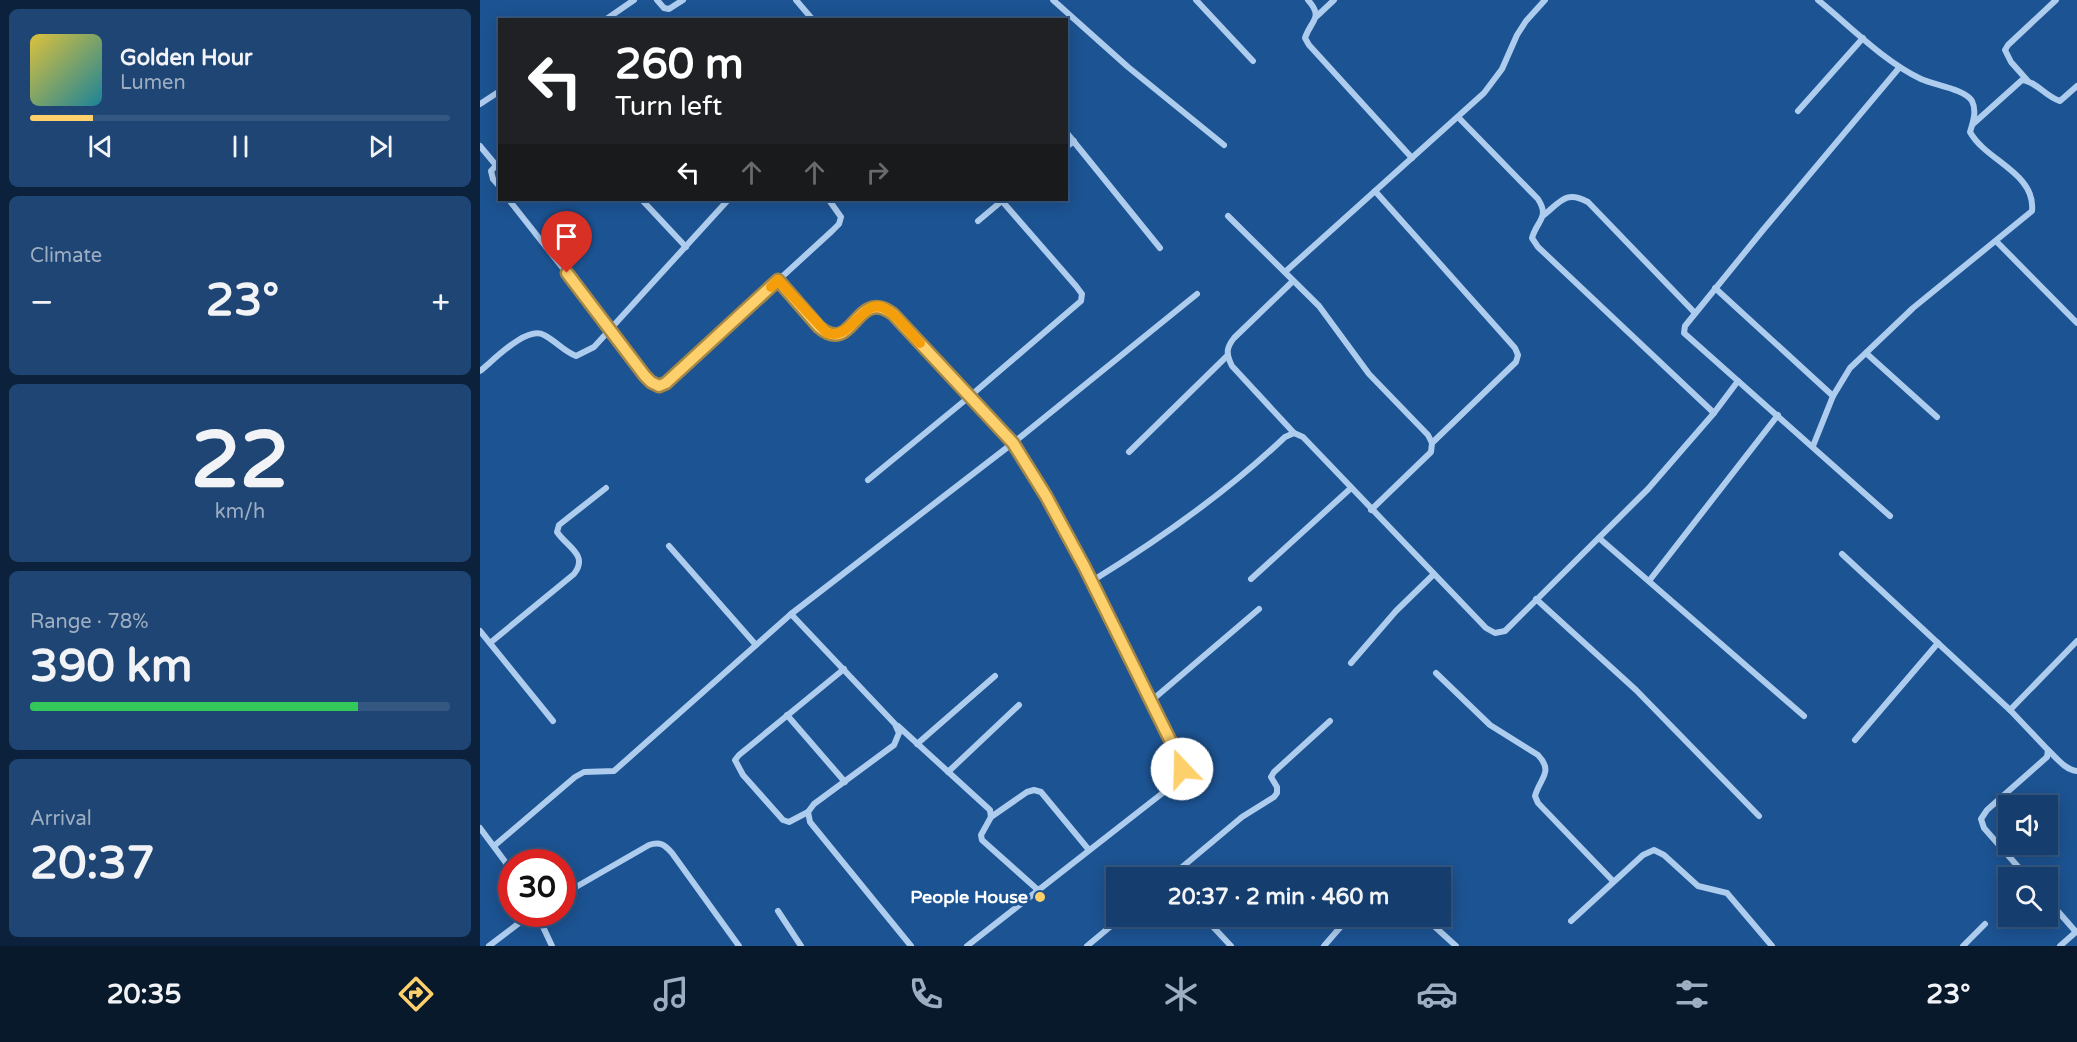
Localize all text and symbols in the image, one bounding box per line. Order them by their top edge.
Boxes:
text: 260 m [615,39,744,90]
icon: left [516,42,594,120]
text: Golden Hour [120,45,252,71]
text: Lumen [120,71,186,95]
text: Turn left [615,90,722,123]
icon: previous [84,130,117,163]
icon: pause [224,130,257,163]
icon: next [364,130,397,163]
icon: left [672,156,705,189]
icon: ahead [735,156,768,189]
icon: ahead [798,156,831,189]
icon: right [861,156,894,189]
pin [541,211,592,273]
icon: arrive [550,220,583,253]
text: Climate [30,244,102,268]
text: 23° [206,274,279,328]
text: − [30,283,54,322]
text: + [431,283,450,322]
text: 22 [191,414,289,508]
text: km/h [215,500,265,524]
text: Range · 78% [30,610,149,634]
text: 390 km [30,640,192,694]
position arrow [1150,737,1214,801]
map controls [1998,795,2058,927]
button: sound [1998,795,2058,855]
text: Arrival [30,807,92,831]
text: 20:37 [30,837,155,891]
speed limit sign: 30 [498,849,576,927]
button: search [1998,867,2058,927]
text: 20:37 · 2 min · 460 m [1168,884,1389,910]
place label: People House [910,886,1028,908]
marker: People House [1033,890,1047,904]
icon: directions [395,973,437,1015]
icon: music [650,973,692,1015]
icon: phone [905,973,947,1015]
icon: climate [1160,973,1202,1015]
icon: car [1416,973,1458,1015]
icon: filters [1671,973,1713,1015]
text: 20:35 [107,978,181,1011]
text: 23° [1926,978,1970,1011]

